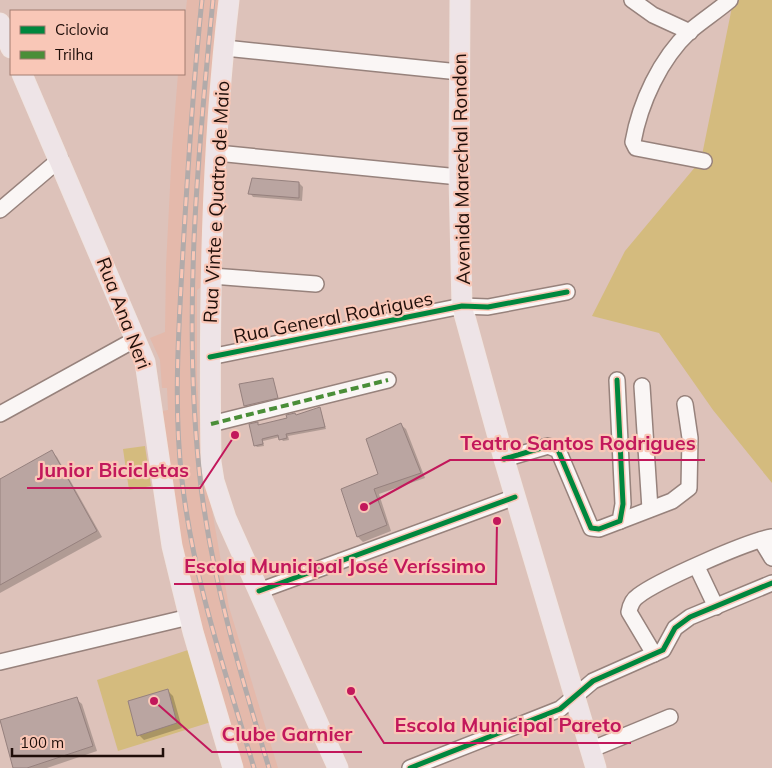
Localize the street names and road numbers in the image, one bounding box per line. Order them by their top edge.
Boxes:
street label: Avenida Marechal Rondon [447,53,475,285]
street label: Rua Vinte e Quatro de Maio [198,80,234,324]
street label: Rua Ana Neri [92,254,156,372]
street label: Rua General Rodrigues [231,286,435,348]

